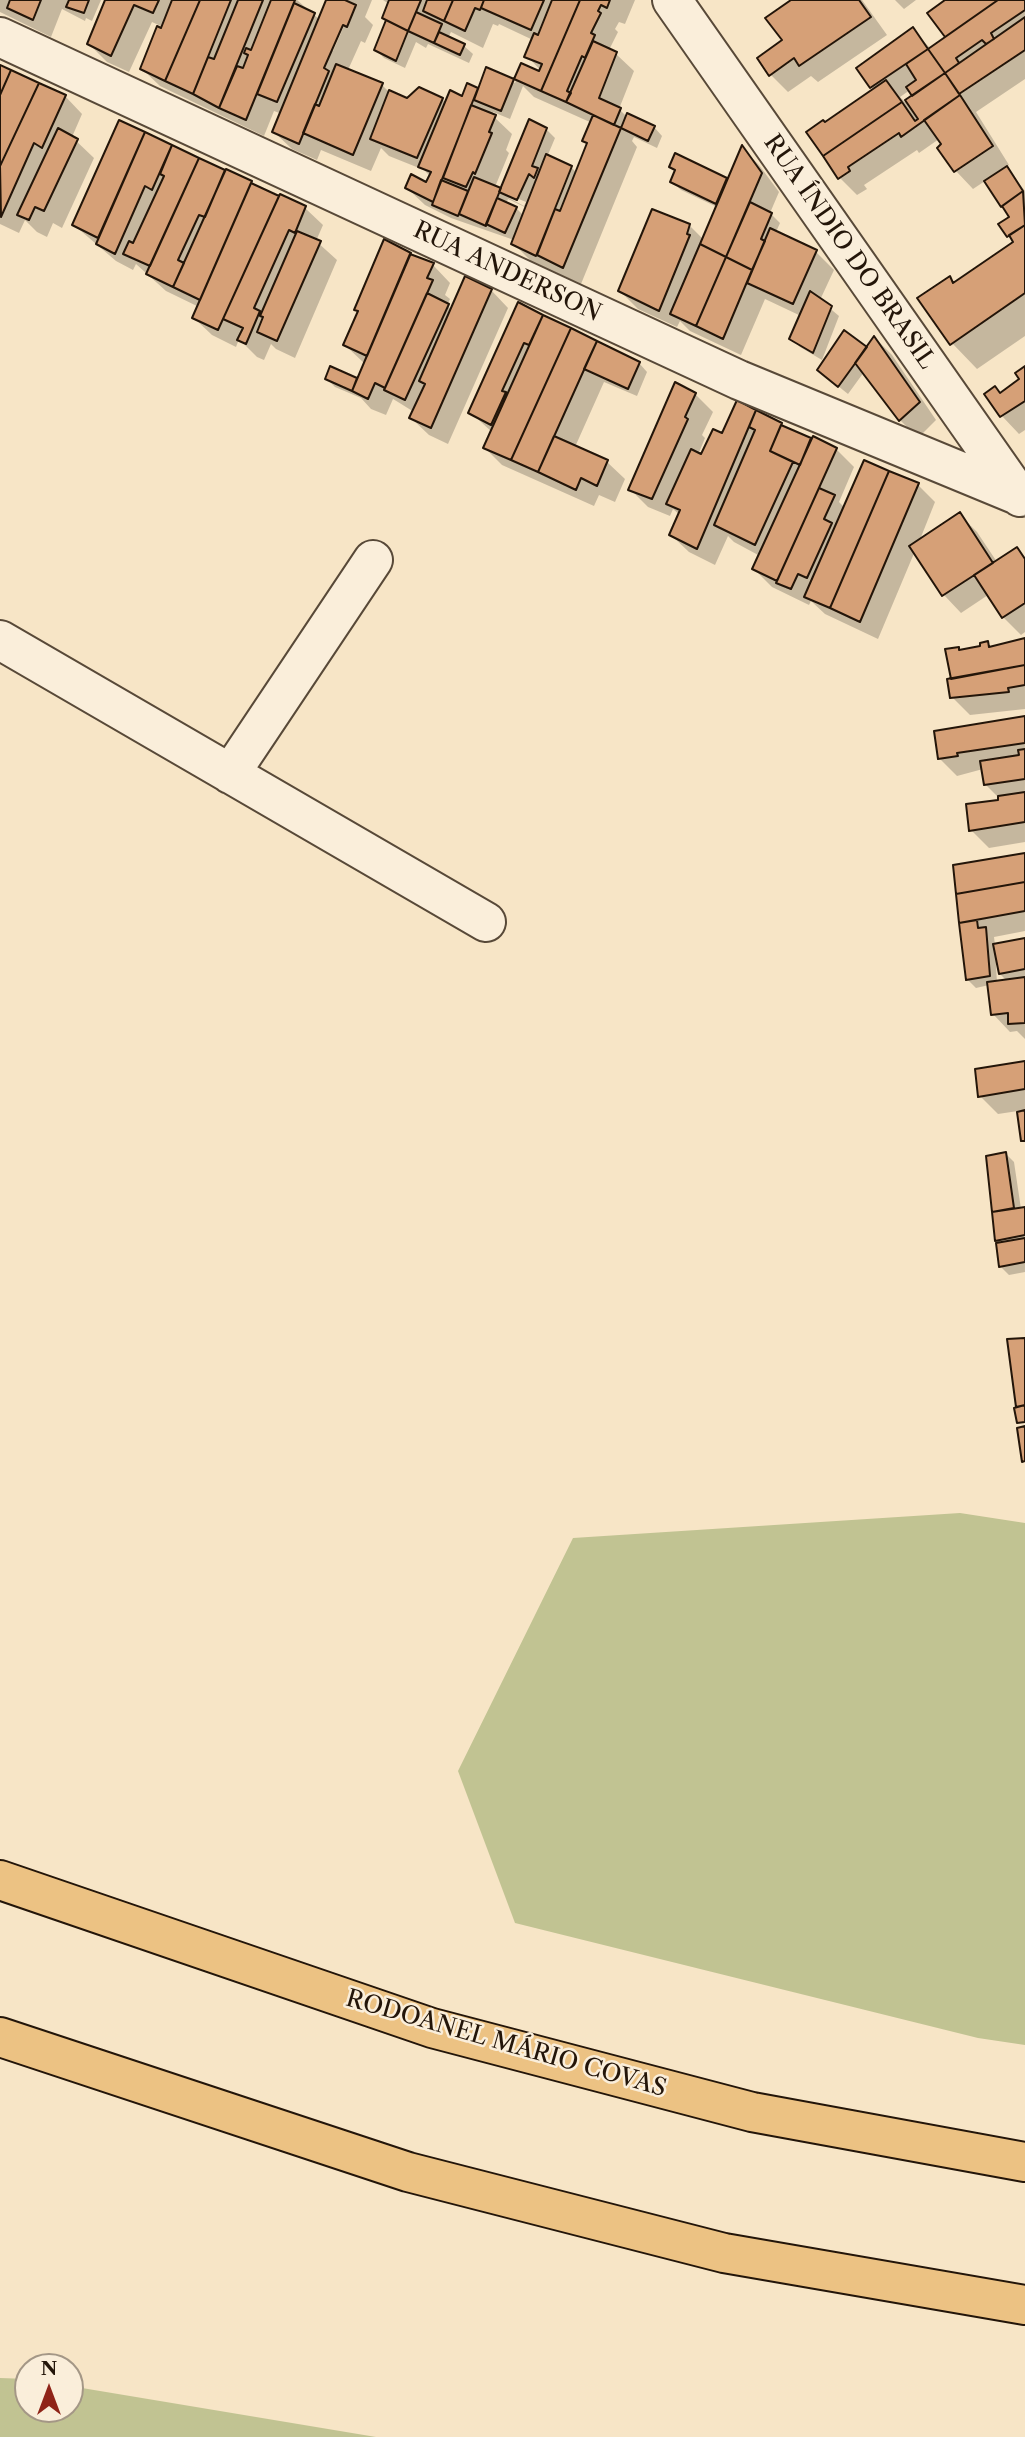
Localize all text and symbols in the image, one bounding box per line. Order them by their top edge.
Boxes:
street label: RUA ÍNDIO DO BRASIL [757,129,941,375]
street label: RUA ANDERSON [409,216,605,328]
street label: RODOANEL MÁRIO COVAS [343,1984,669,2104]
north arrow [14,2353,84,2423]
text: N [41,2357,57,2380]

